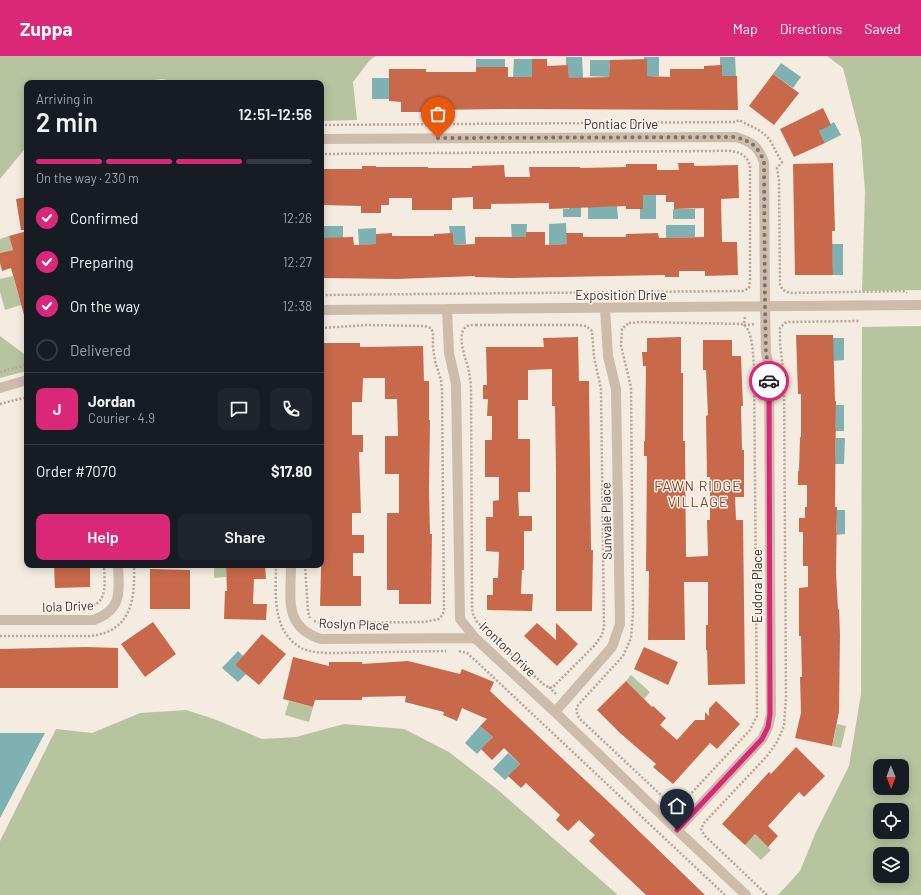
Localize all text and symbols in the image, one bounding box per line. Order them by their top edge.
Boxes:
text: Zuppa [20,17,73,40]
text: Map [733,20,758,37]
text: Directions [780,20,842,37]
text: Saved [864,20,901,37]
text: Arriving in [36,91,93,107]
pin [421,97,455,138]
icon: bag [427,103,449,125]
text: 12:51–12:56 [238,105,312,123]
text: 2 min [36,106,98,137]
street label: Pontiac Drive [584,116,658,132]
text: On the way · 230 m [36,170,139,186]
icon: check [36,207,58,229]
text: Confirmed [70,209,138,227]
text: 12:26 [282,210,312,226]
icon: check [36,251,58,273]
text: Preparing [70,253,134,271]
text: 12:27 [283,254,312,270]
street label: Exposition Drive [575,287,667,303]
icon: check [36,295,58,317]
text: On the way [70,297,140,315]
text: 12:38 [283,298,312,314]
text: Delivered [70,341,131,359]
courier [749,361,789,401]
icon: car [758,370,780,392]
button: chat [218,388,260,430]
button: phone [270,388,312,430]
text: Jordan [88,392,135,410]
text: J [53,400,61,418]
text: Courier · 4.9 [88,410,155,426]
text: Order #7070 [36,462,116,480]
text: $17.80 [271,462,312,480]
district label: FAWN RIDGE VILLAGE [654,477,742,510]
street label: Sunvale Place [597,482,615,560]
button: Help [36,514,170,560]
button: Share [178,514,312,560]
street label: Eudora Place [749,549,765,623]
street label: Iola Drive [42,597,94,615]
street label: Roslyn Place [318,615,390,633]
street label: Ironton Drive [476,618,540,680]
north arrow [873,759,909,795]
map controls [873,759,909,883]
pin [660,789,694,830]
icon: home [666,795,688,817]
button: locate [873,803,909,839]
button: layers [873,847,909,883]

